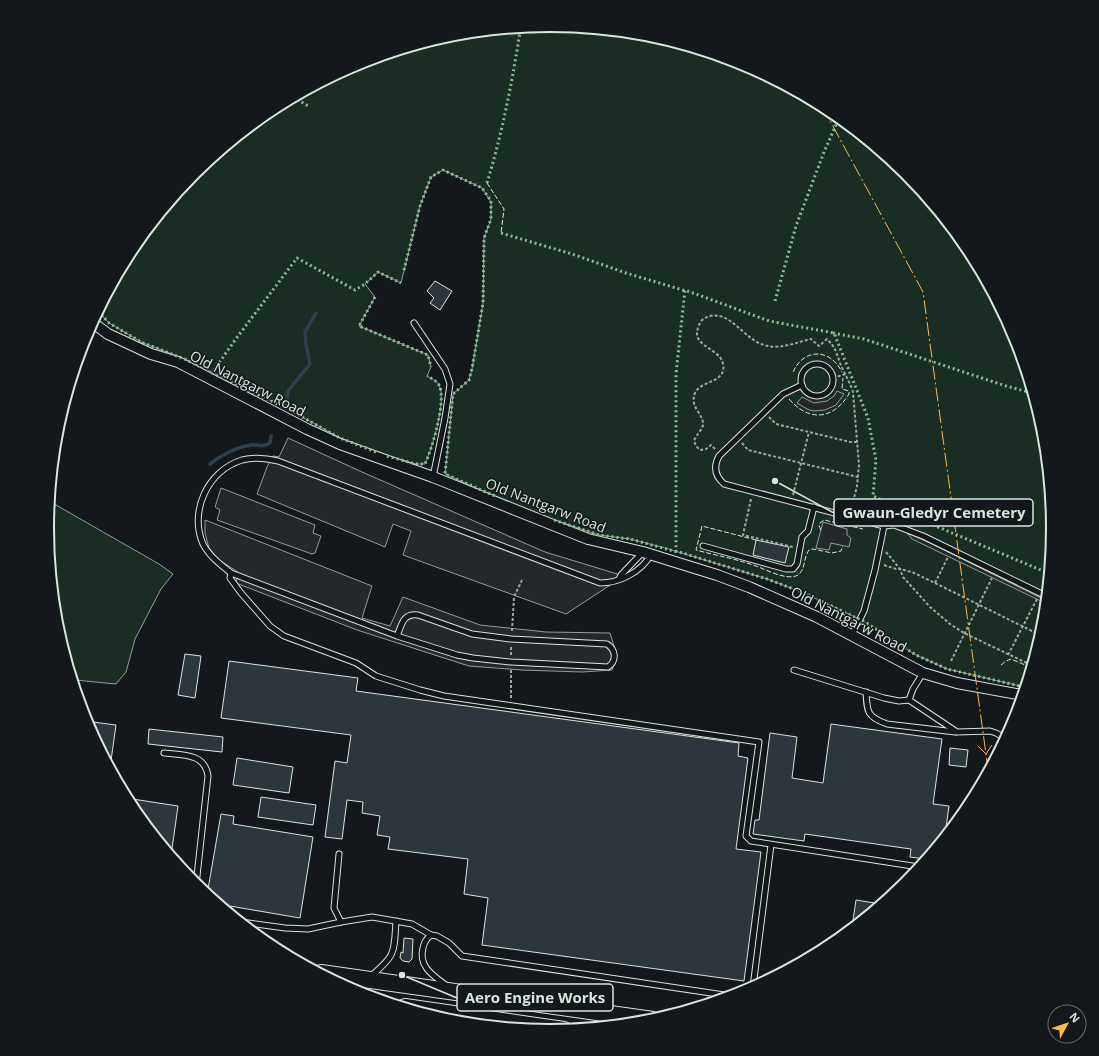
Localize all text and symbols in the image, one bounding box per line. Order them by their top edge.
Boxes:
street label: Old Nantgarw Road [187,346,309,420]
street label: Old Nantgarw Road [483,473,609,537]
callout: Gwaun-Gledyr Cemetery [834,499,1033,526]
text: Gwaun-Gledyr Cemetery [842,502,1026,522]
street label: Old Nantgarw Road [788,582,910,656]
callout: Aero Engine Works [457,984,613,1011]
text: Aero Engine Works [465,987,605,1007]
north arrow [1047,1004,1087,1044]
text: N [1066,1009,1084,1026]

